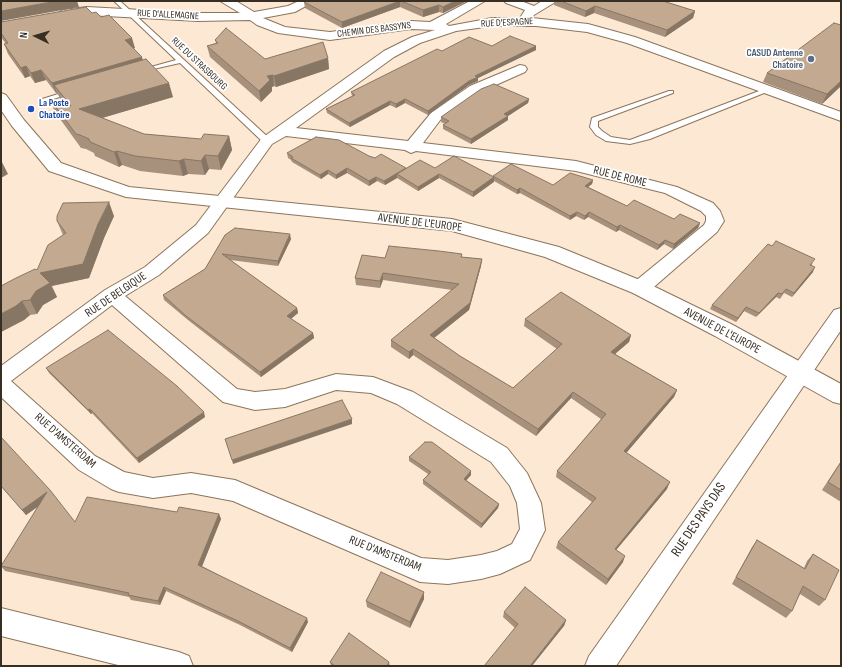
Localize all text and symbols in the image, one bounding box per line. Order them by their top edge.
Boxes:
street label: RUE D'ALLEMAGNE [137,7,199,23]
north arrow [16,16,56,56]
street label: RUE D'ESPAGNE [480,16,534,30]
street label: CHEMIN DES BASSYNS [336,20,412,40]
text: N [17,31,30,38]
street label: RUE DU STRASBOURG [169,35,229,93]
place label: CASUD Antenne Chatoire [747,47,803,70]
marker: CASUD Antenne Chatoire [806,54,816,64]
place label: La Poste Chatoire [39,97,70,120]
marker: La Poste Chatoire [26,104,36,114]
street label: RUE DE ROME [592,163,648,191]
street label: AVENUE DE L'EUROPE [377,211,463,235]
street label: RUE DE BELGIQUE [83,269,149,321]
street label: AVENUE DE L'EUROPE [681,305,763,357]
street label: RUE D'AMSTERDAM [31,410,99,472]
street label: RUE DES PAYS DAS [668,480,730,560]
street label: RUE D'AMSTERDAM [347,533,423,575]

